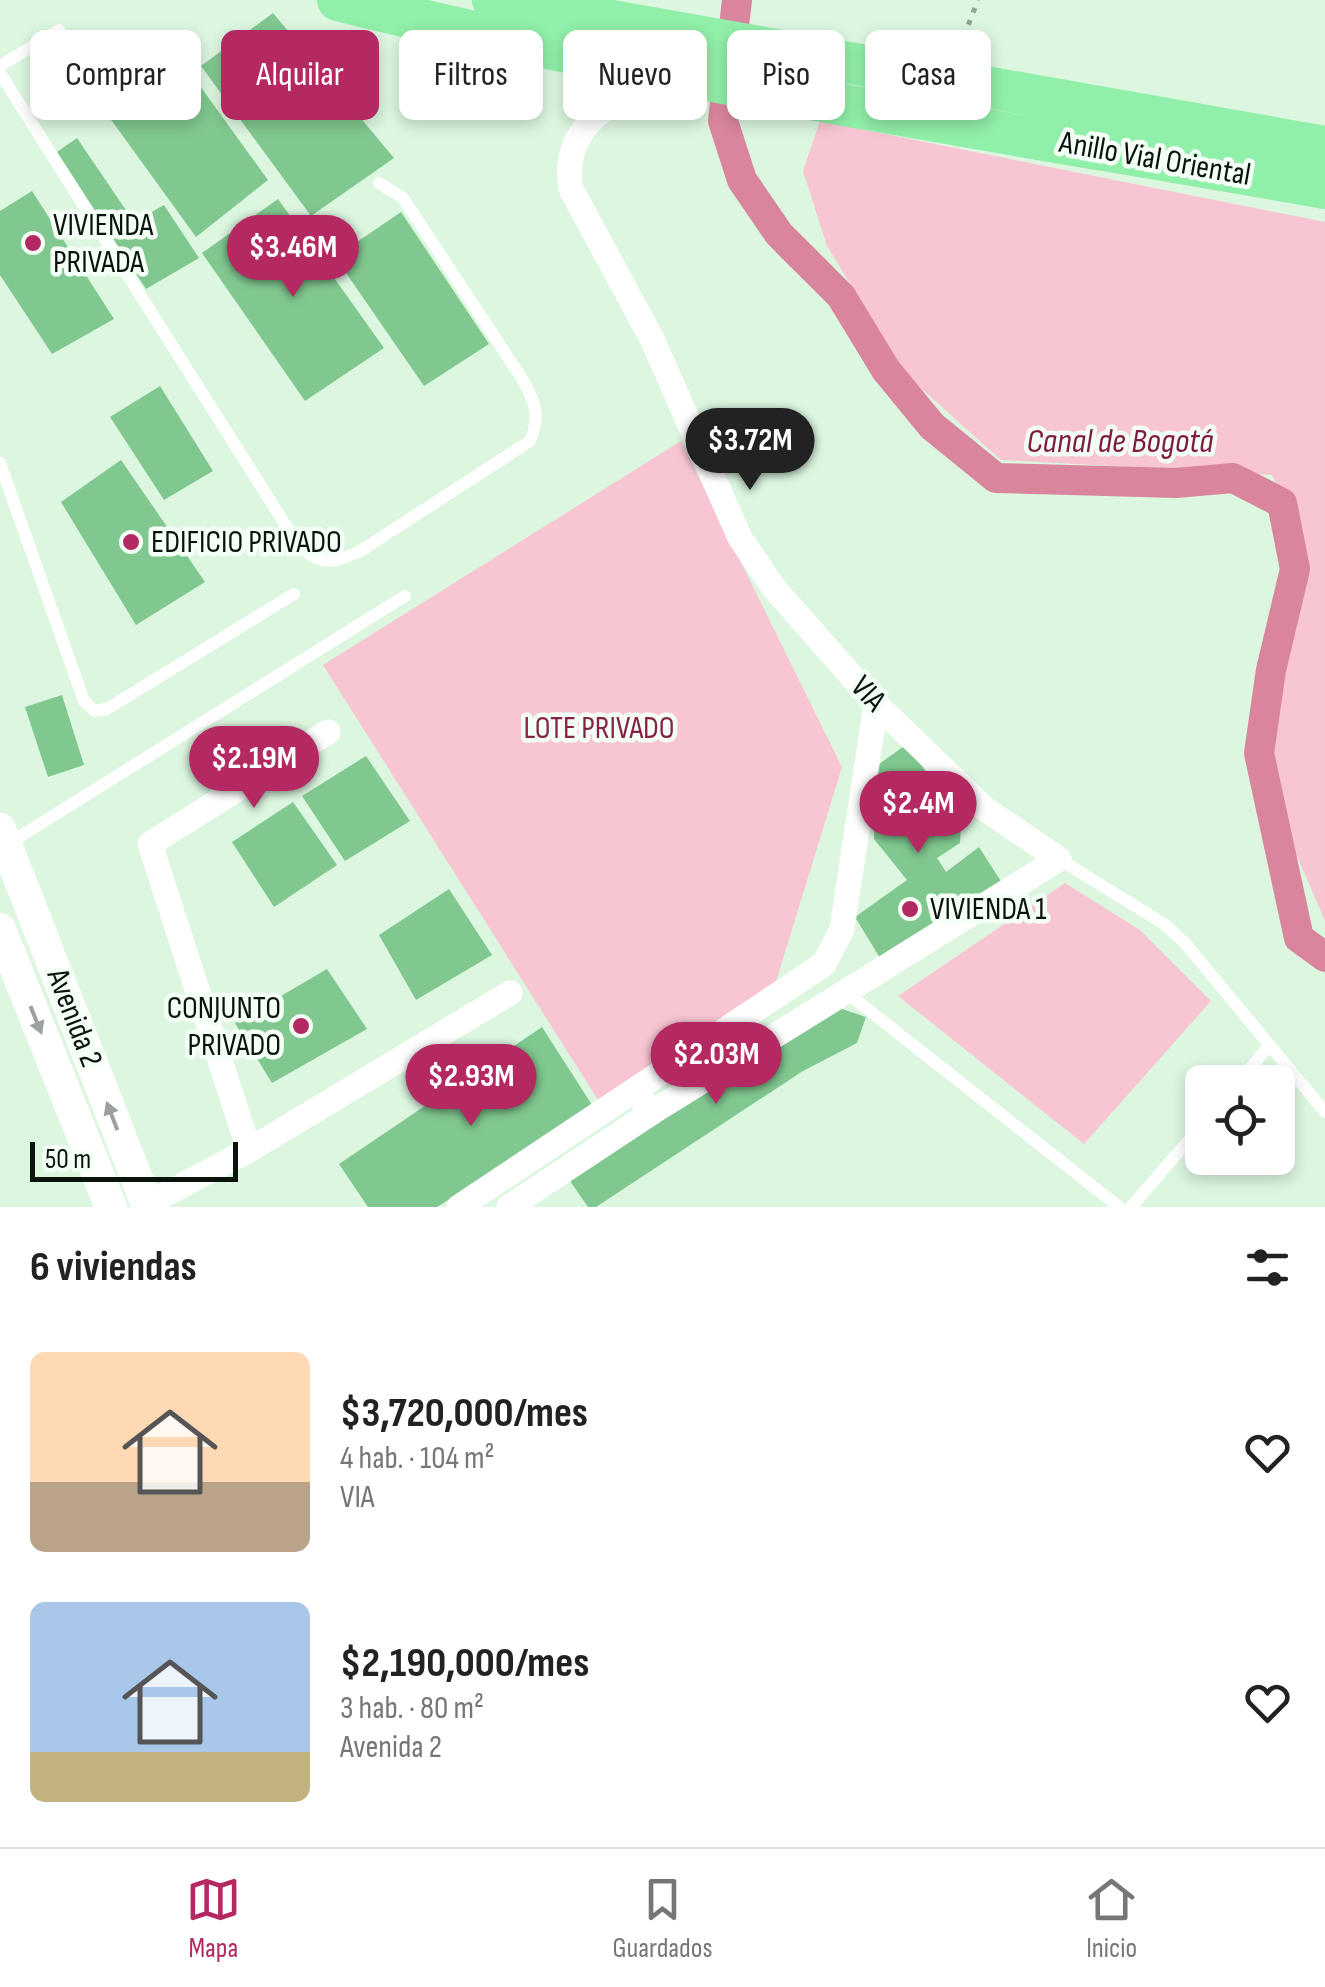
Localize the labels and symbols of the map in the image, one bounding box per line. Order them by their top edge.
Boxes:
street label: Anillo Vial Oriental [1055,123,1254,195]
place label: VIVIENDA PRIVADA [53,206,154,282]
pin: $3.46M [212,215,374,300]
marker: VIVIENDA PRIVADA [22,232,44,254]
pin: $3.72M [669,408,831,493]
water label: Canal de Bogotá [1026,420,1214,463]
place label: EDIFICIO PRIVADO [151,523,342,562]
marker: EDIFICIO PRIVADO [120,531,142,553]
street label: VIA [842,668,894,720]
park label: LOTE PRIVADO [523,709,675,748]
pin: $2.19M [173,726,335,811]
pin: $2.4M [848,771,988,856]
place label: VIVIENDA 1 [930,890,1047,929]
marker: VIVIENDA 1 [899,898,921,920]
street label: Avenida 2 [37,963,110,1073]
place label: CONJUNTO PRIVADO [167,989,281,1065]
one-way arrow [29,1005,45,1035]
marker: CONJUNTO PRIVADO [290,1015,312,1037]
pin: $2.03M [635,1022,797,1107]
pin: $2.93M [390,1044,552,1129]
one-way arrow [104,1101,120,1131]
scale bar [30,1137,238,1182]

